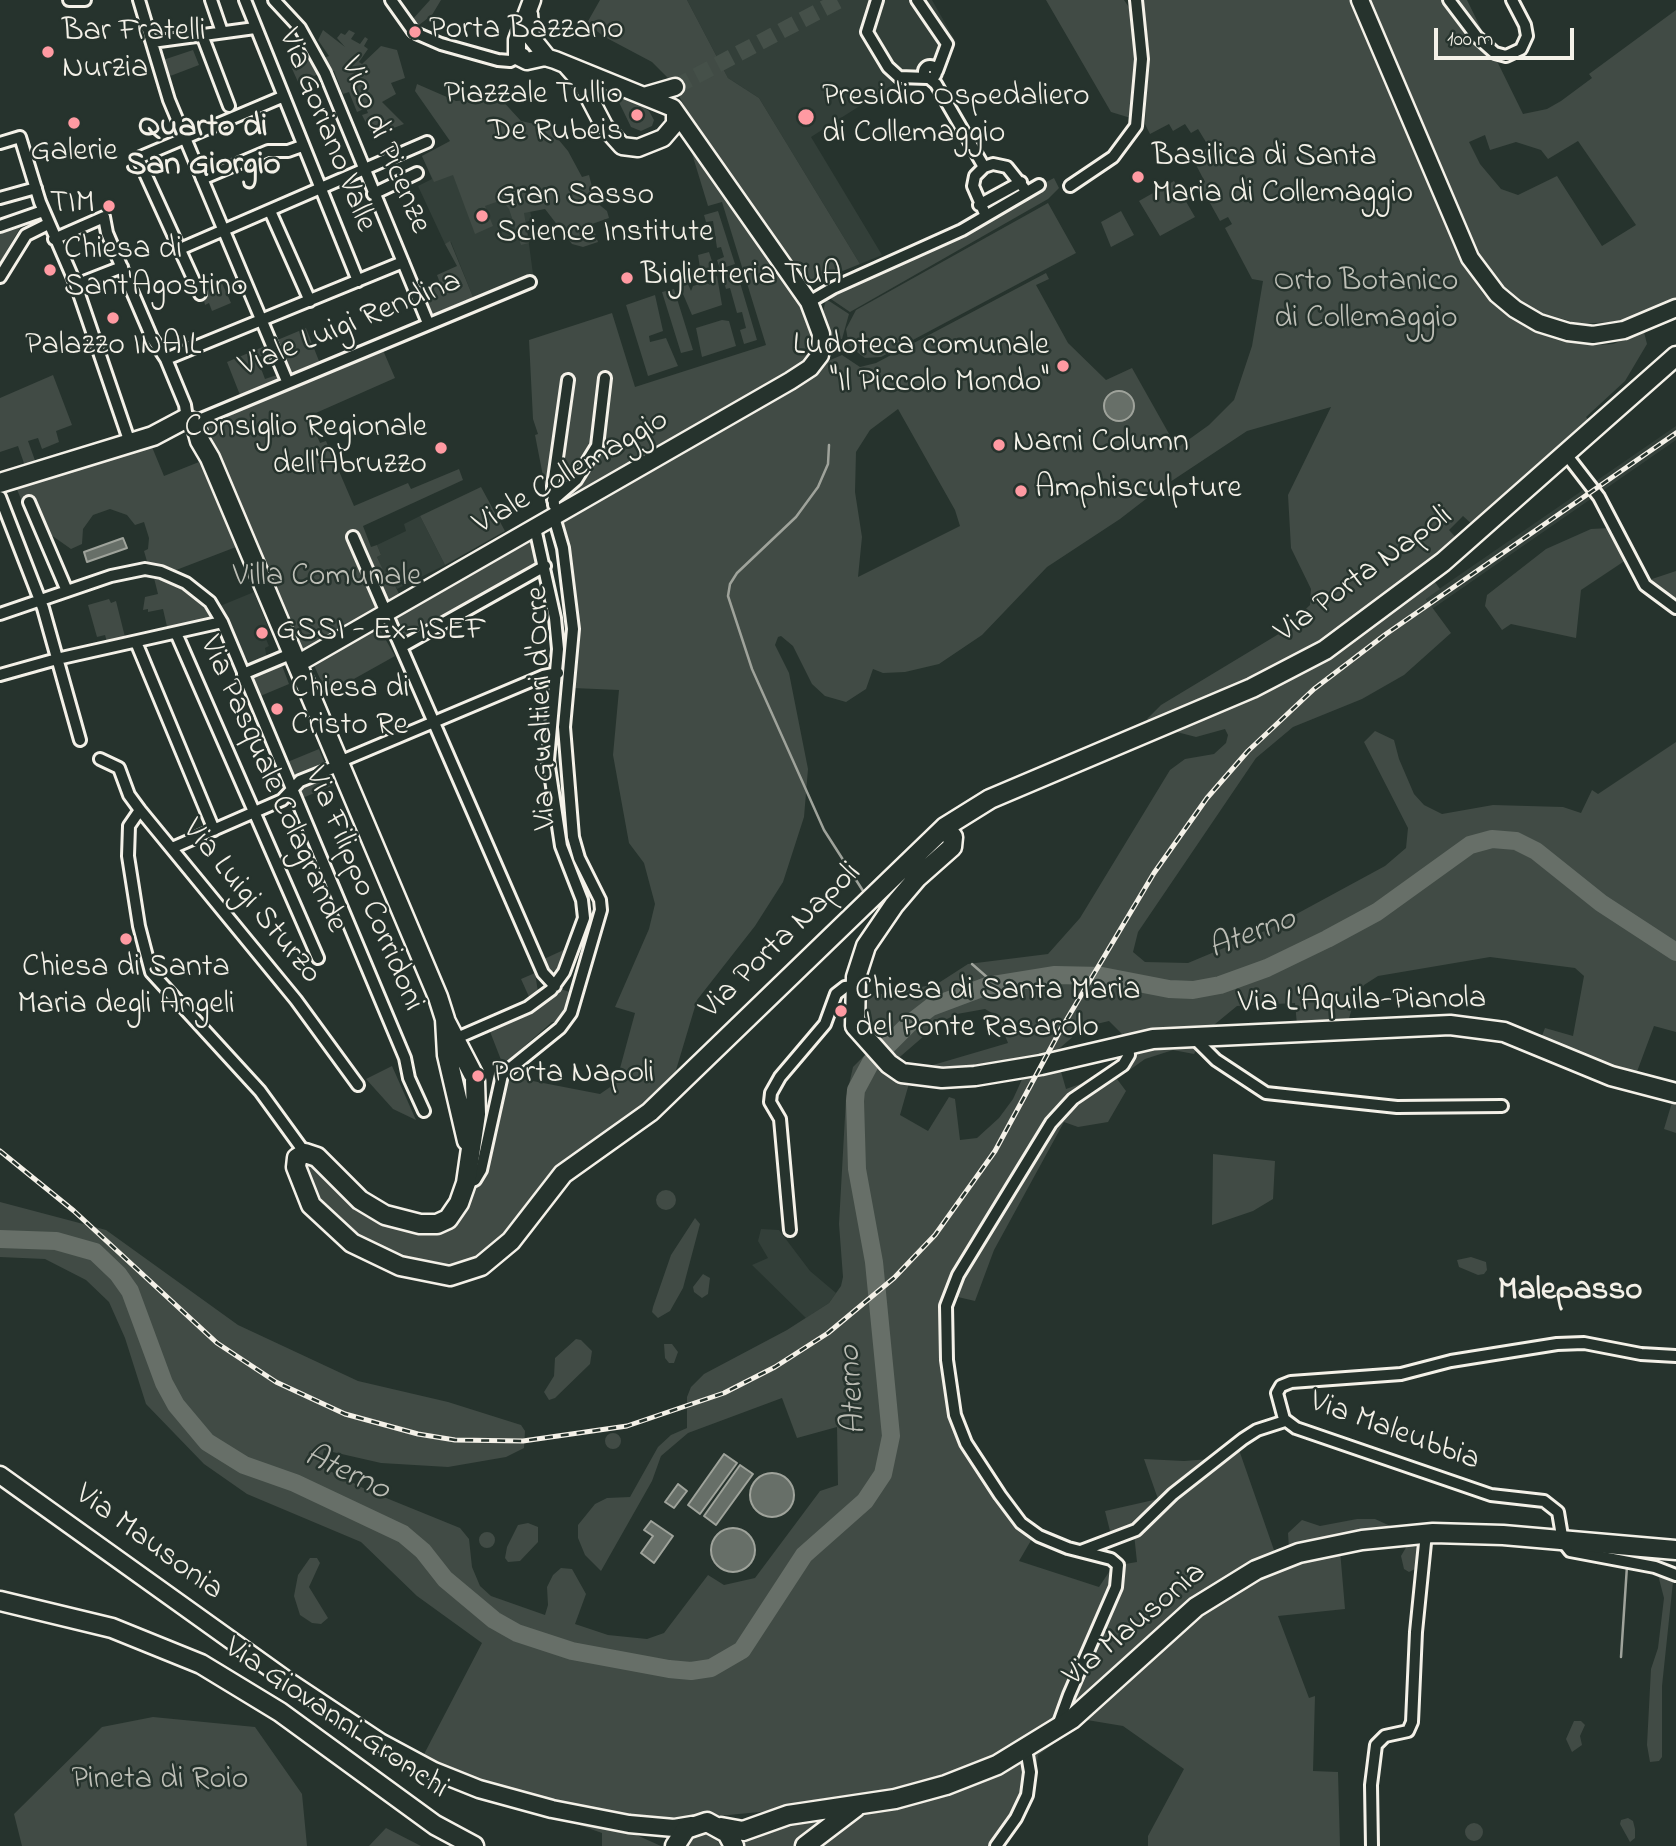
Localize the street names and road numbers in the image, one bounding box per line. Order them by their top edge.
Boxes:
street label: Via Goriano Valle [267,24,383,238]
street label: Vico di Picenze [329,52,437,240]
street label: Viale Luigi Rendina [234,264,468,388]
street label: Viale Collemaggio [468,403,676,545]
street label: Via Porta Napoli [1269,499,1461,653]
street label: Via Gualtieri d'Ocre [521,585,567,831]
street label: Via Pasquale Colagrande [188,631,354,939]
street label: Via Filippo Corridoni [293,762,431,1018]
street label: Via Luigi Sturzo [172,813,328,993]
street label: Via Porta Napoli [693,855,871,1029]
street label: Via L'Aquila-Pianola [1238,982,1486,1024]
street label: Via Maleubbia [1304,1384,1484,1482]
street label: Via Mausonia [66,1477,230,1611]
street label: Via Mausonia [1057,1555,1215,1697]
street label: Via Giovanni Gronchi [215,1631,455,1809]

